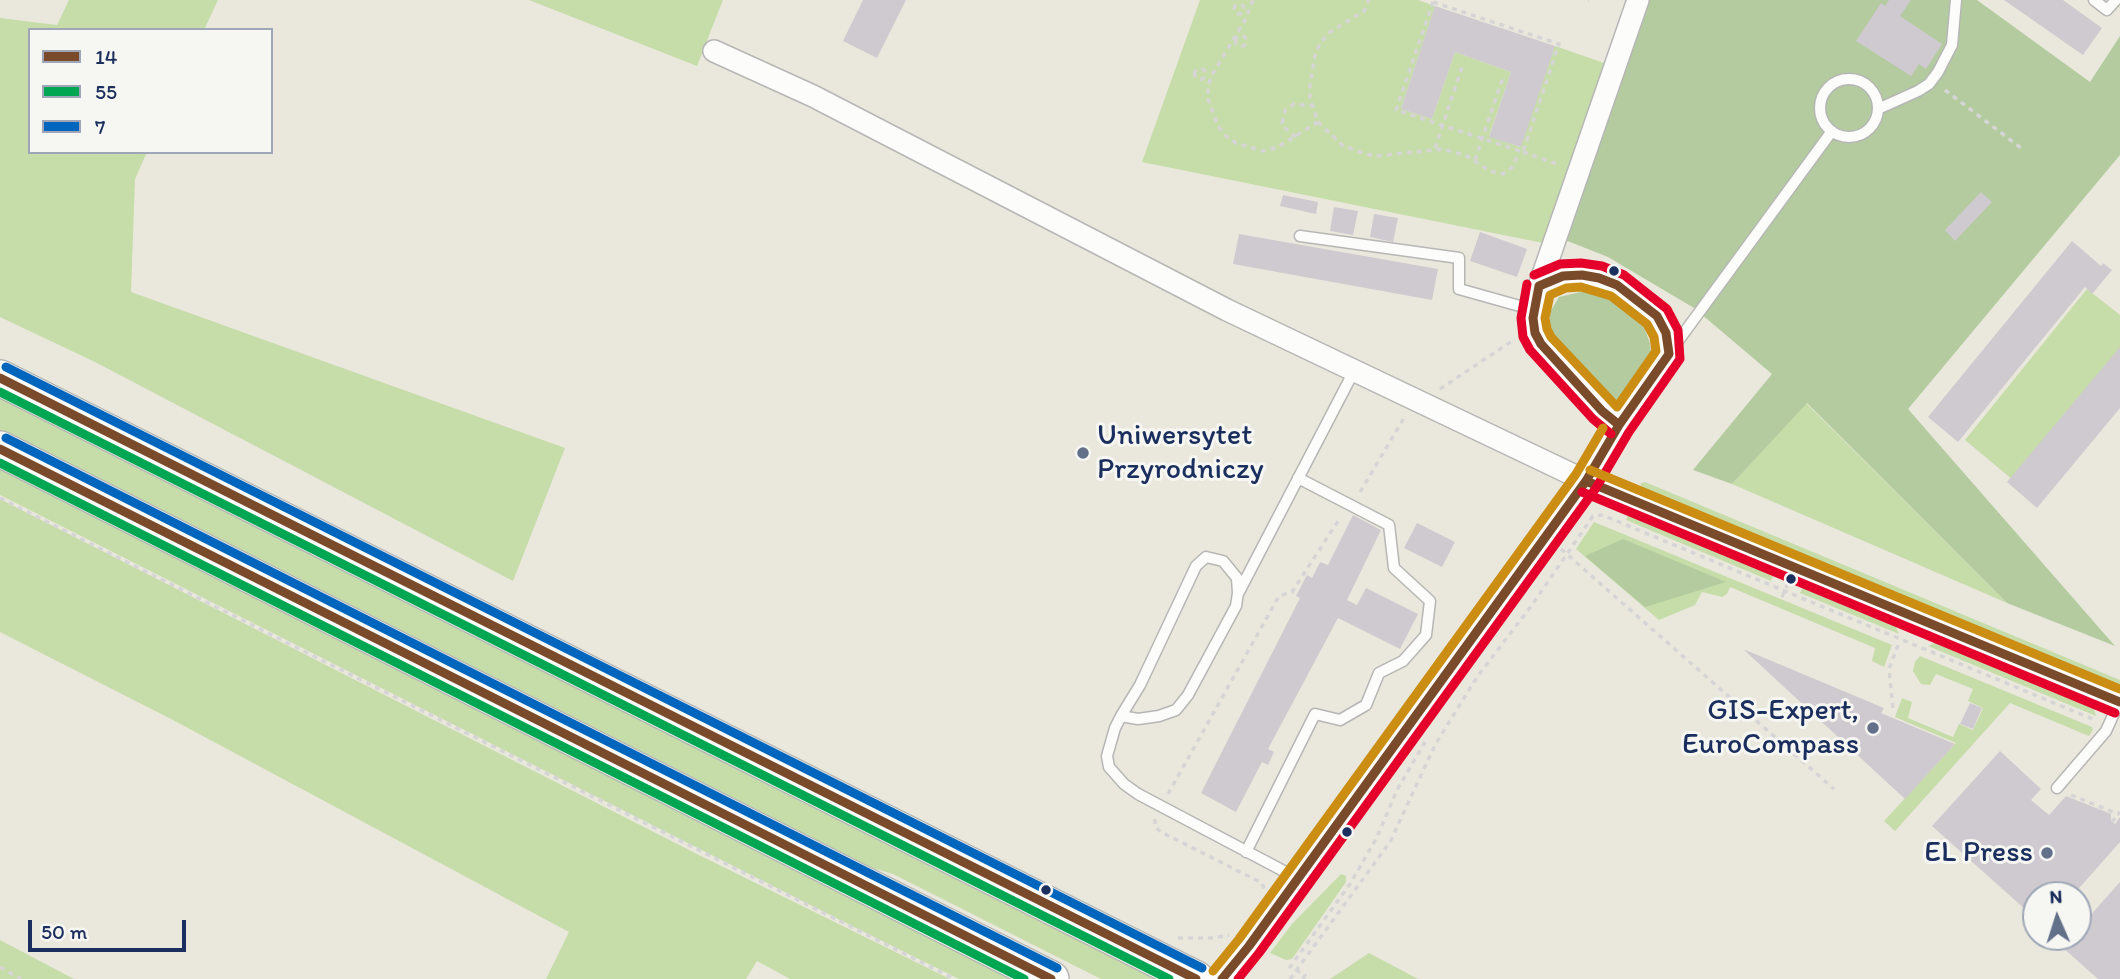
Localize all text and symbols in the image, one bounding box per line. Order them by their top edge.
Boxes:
legend [28,28,273,154]
text: 14 [95,44,117,69]
text: 55 [95,79,117,104]
text: 7 [95,114,105,139]
unlabelled marker [1607,264,1621,278]
place label: Uniwersytet Przyrodniczy [1097,418,1264,488]
marker: Uniwersytet Przyrodniczy [1075,445,1091,461]
unlabelled marker [1784,572,1798,586]
place label: GIS-Expert, EuroCompass [1682,693,1859,764]
marker: GIS-Expert, EuroCompass [1865,720,1881,736]
unlabelled marker [1340,825,1354,839]
place label: EL Press [1924,835,2033,871]
marker: EL Press [2039,845,2055,861]
north arrow [2022,881,2092,951]
unlabelled marker [1039,883,1053,897]
text: N [2049,885,2063,908]
scale bar [32,906,189,950]
text: 50 m [41,919,87,944]

